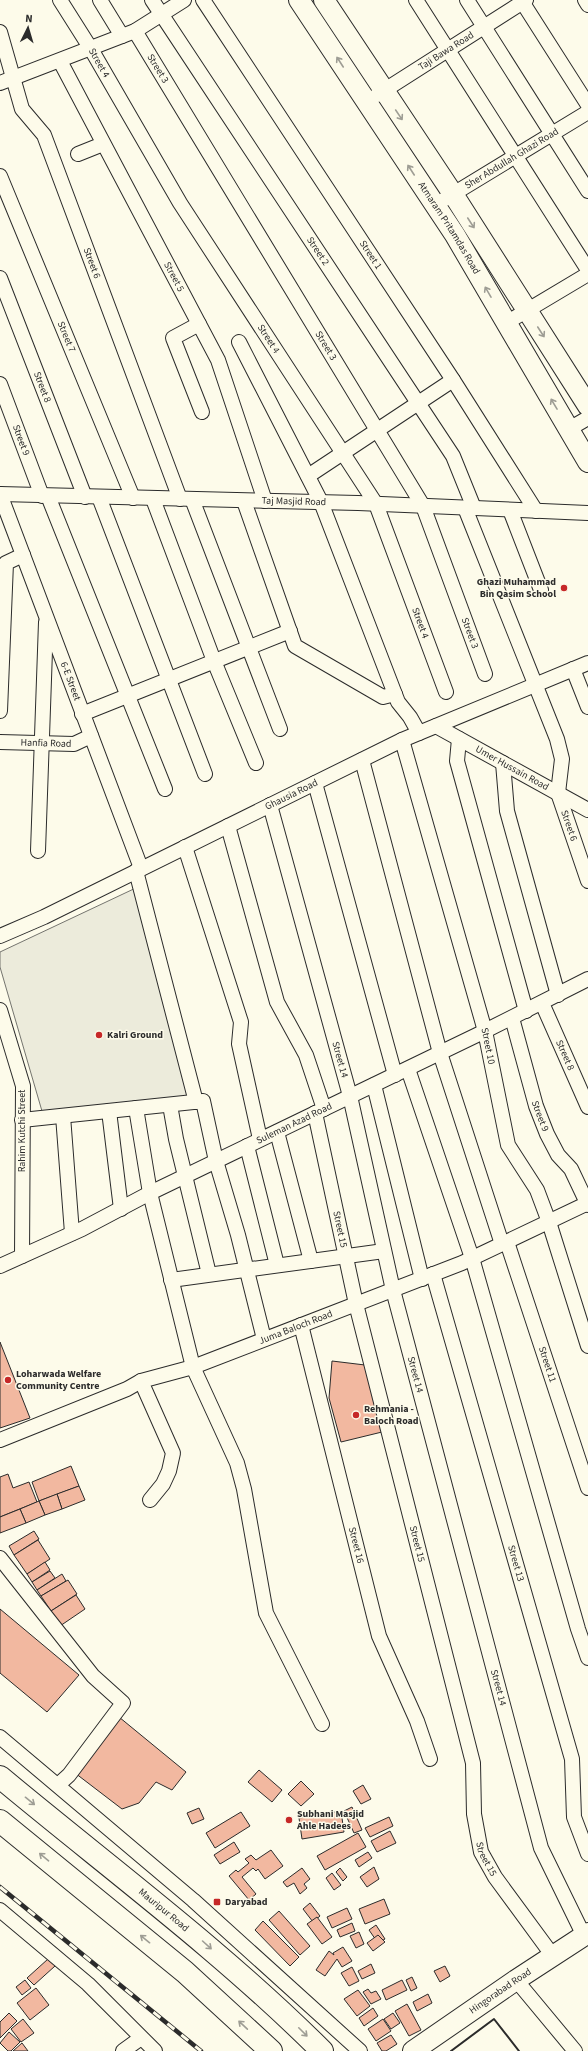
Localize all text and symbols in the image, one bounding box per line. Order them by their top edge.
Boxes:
north arrow [8,8,48,48]
text: N [25,11,33,26]
street label: Taji Bawa Road [416,28,477,74]
street label: Street 4 [85,45,113,80]
street label: Street 3 [144,51,172,86]
one-way arrow [336,57,344,68]
one-way arrow [395,109,403,120]
street label: Sher Abdullah Ghazi Road [462,124,561,192]
one-way arrow [407,164,415,176]
street label: Atmaram Pritamdas Road [415,179,484,277]
one-way arrow [467,217,475,228]
street label: Street 2 [303,234,333,268]
street label: Street 1 [356,238,385,272]
street label: Street 6 [80,246,104,281]
street label: Street 5 [160,259,188,294]
one-way arrow [484,287,492,298]
street label: Street 7 [54,319,79,354]
street label: Street 4 [254,322,283,356]
one-way arrow [537,326,545,337]
street label: Street 3 [311,328,340,363]
street label: Street 8 [30,370,55,405]
one-way arrow [550,399,558,410]
street label: Street 9 [9,423,33,458]
street label: Taj Masjid Road [261,494,326,509]
place label: Ghazi Muhammad Bin Qasim School [477,575,556,601]
marker: Ghazi Muhammad Bin Qasim School [559,583,569,593]
street label: Street 4 [408,605,432,640]
street label: Street 3 [458,616,482,651]
street label: 6-E Street [57,660,84,703]
street label: Hanfia Road [20,736,72,751]
street label: Umer Hussain Road [473,742,551,794]
street label: Ghausia Road [263,776,320,814]
street label: Street 6 [557,808,581,843]
street label: Street 10 [477,1026,499,1066]
place label: Kalri Ground [107,1028,163,1042]
marker: Kalri Ground [94,1030,104,1040]
street label: Street 8 [552,1038,578,1073]
street label: Street 14 [328,1040,352,1079]
street label: Rahim Kutchi Street [15,1089,29,1172]
street label: Suleman Azad Road [254,1099,334,1148]
street label: Street 9 [528,1099,552,1134]
street label: Street 15 [329,1210,351,1249]
street label: Juma Baloch Road [257,1307,335,1348]
street label: Street 11 [535,1345,560,1384]
street label: Street 14 [404,1355,427,1394]
place label: Loharwada Welfare Community Centre [16,1367,101,1393]
marker: Loharwada Welfare Community Centre [3,1375,13,1385]
place label: Rehmania - Baloch Road [364,1402,419,1428]
marker: Rehmania - Baloch Road [351,1410,361,1420]
street label: Street 15 [406,1524,429,1564]
street label: Street 16 [345,1525,368,1565]
street label: Street 13 [504,1544,528,1583]
street label: Street 14 [487,1668,510,1707]
one-way arrow [25,1797,35,1806]
place label: Subhani Masjid Ahle Hadees [296,1807,364,1833]
marker: Subhani Masjid Ahle Hadees [284,1815,294,1825]
street label: Street 15 [472,1841,500,1879]
one-way arrow [38,1853,49,1862]
street label: Mauripur Road [135,1885,192,1935]
place label: Daryabad [225,1895,268,1909]
marker: Daryabad [212,1897,222,1907]
one-way arrow [139,1935,150,1944]
one-way arrow [202,1941,212,1950]
street label: Hingorabad Road [466,1965,534,2017]
one-way arrow [237,2020,248,2029]
one-way arrow [298,2028,308,2037]

